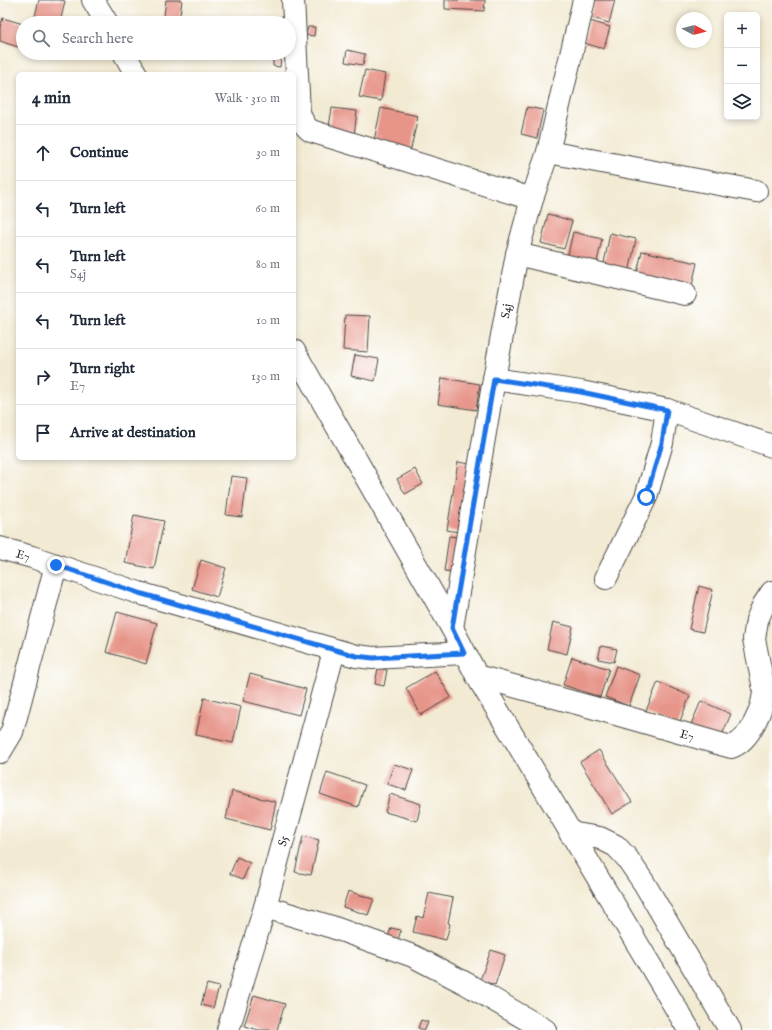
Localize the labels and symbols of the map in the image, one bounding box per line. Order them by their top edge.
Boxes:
north arrow [676,12,712,48]
street label: S4j [498,302,515,320]
route start [637,488,655,506]
street label: E7 [14,546,32,565]
route end [47,556,65,574]
street label: E7 [678,726,696,745]
street label: S5 [275,833,292,848]

